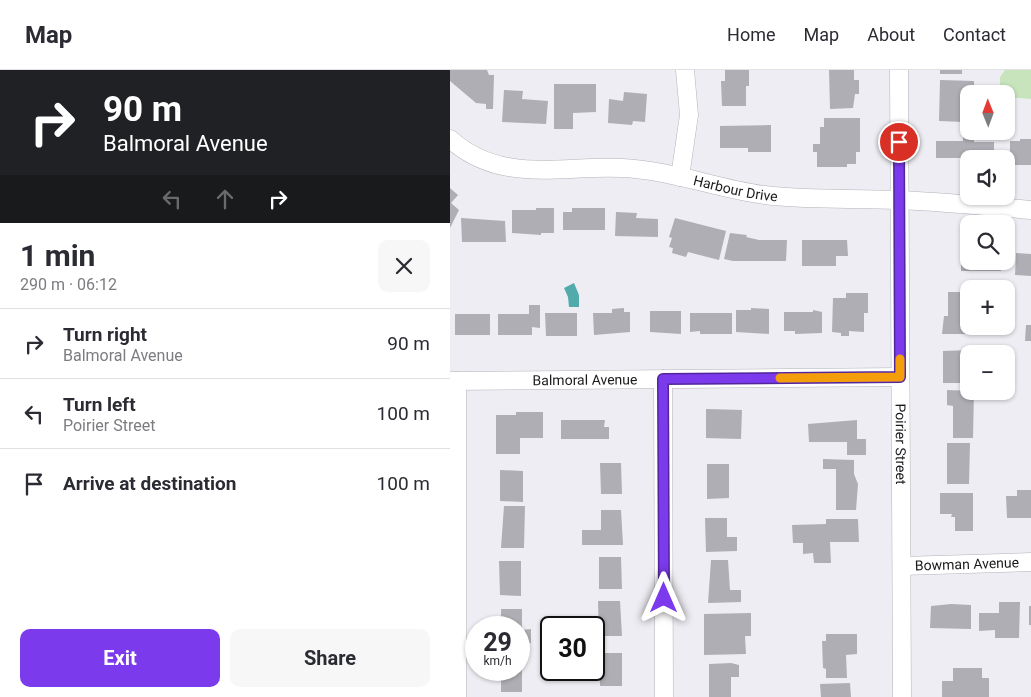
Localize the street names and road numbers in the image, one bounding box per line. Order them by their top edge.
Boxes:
street label: Harbour Drive [692,172,778,204]
street label: Balmoral Avenue [532,371,637,388]
street label: Poirier Street [893,403,909,485]
street label: Bowman Avenue [915,554,1019,574]

